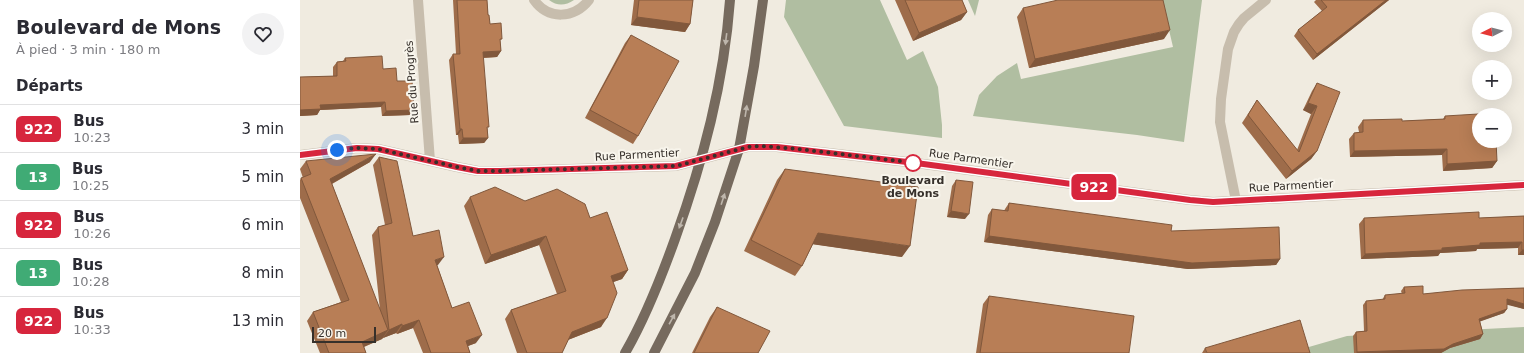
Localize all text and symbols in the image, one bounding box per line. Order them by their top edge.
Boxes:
north arrow [1472,12,1512,52]
map controls [1472,12,1512,148]
button: heart [242,13,284,55]
text: Boulevard de Mons [16,16,221,38]
one-way arrow [722,33,729,45]
street label: Rue du Progrès [403,40,421,124]
text: À pied · 3 min · 180 m [16,42,160,57]
button: + [1472,60,1512,100]
text: Départs [16,77,83,95]
one-way arrow [743,105,749,117]
button: − [1472,108,1512,148]
text: Bus [73,112,104,130]
text: 3 min [241,120,284,138]
text: 922 [24,121,53,137]
text: 10:23 [73,130,111,145]
your location [327,140,347,160]
street label: Rue Parmentier [594,146,680,164]
street label: Rue Parmentier [928,147,1014,171]
marker: Boulevard de Mons [904,154,922,172]
text: Bus [72,160,103,178]
text: 5 min [241,168,284,186]
text: 13 [28,169,48,185]
place label: Boulevard de Mons [882,174,944,200]
line badge: 922 [1071,174,1117,200]
street label: Rue Parmentier [1248,177,1334,195]
text: 10:25 [72,178,109,193]
text: 922 [1079,179,1109,195]
one-way arrow [720,193,726,205]
text: Bus [73,208,104,226]
text: 6 min [241,216,284,234]
text: 922 [24,217,53,233]
one-way arrow [677,218,683,230]
text: 10:26 [73,226,111,241]
text: Bus [72,256,103,274]
text: 8 min [241,264,284,282]
text: 13 [28,265,48,281]
text: 10:28 [72,274,109,289]
text: Bus [73,304,104,322]
text: 13 min [232,312,284,330]
text: 922 [24,313,53,329]
one-way arrow [669,313,676,325]
text: 10:33 [73,322,111,337]
scale bar [312,325,376,344]
text: 20 m [318,327,346,340]

